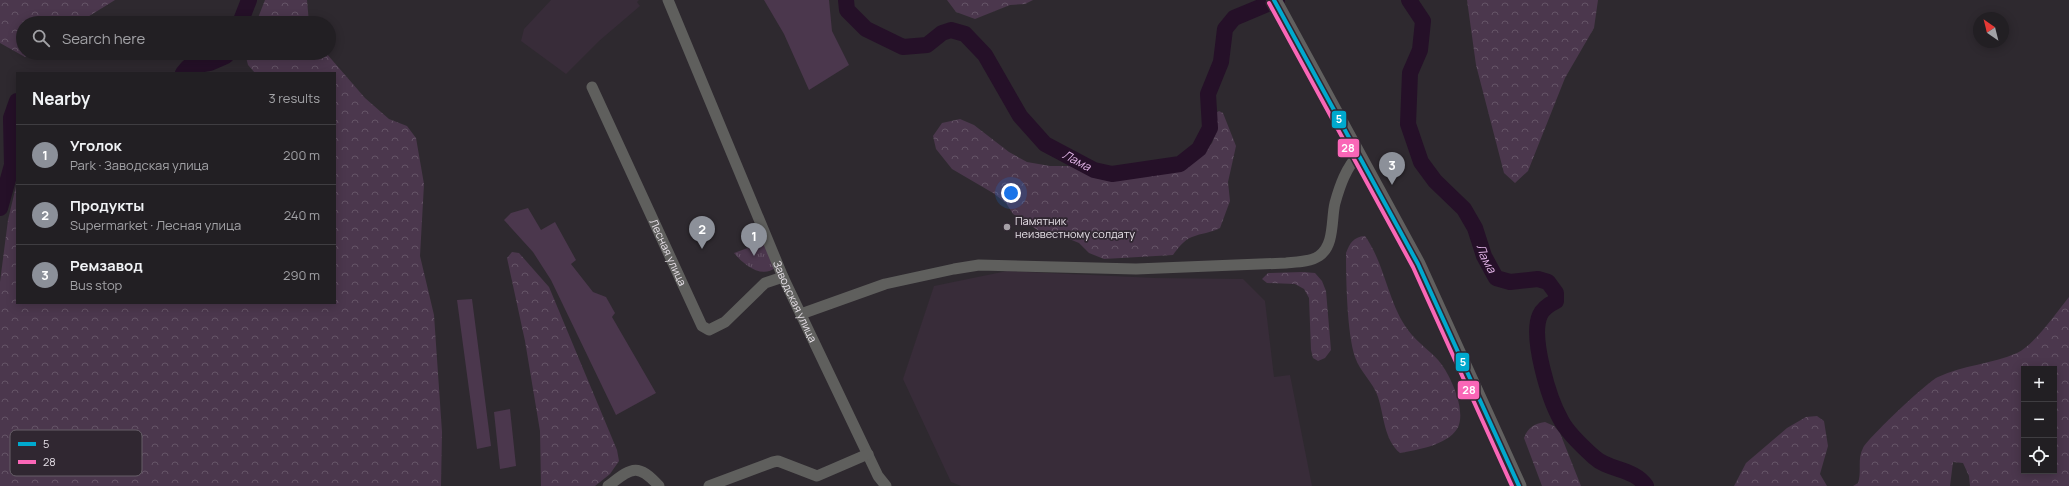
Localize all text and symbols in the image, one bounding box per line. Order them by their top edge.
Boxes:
north arrow [1973,12,2009,48]
search box [16,16,336,60]
icon: search [30,27,52,49]
text: Search here [62,28,145,49]
text: Nearby [32,87,90,110]
text: 3 results [268,89,320,107]
line badge: 5 [1331,110,1347,129]
text: 5 [1336,111,1342,126]
text: Уголок [70,135,122,156]
line badge: 28 [1337,138,1360,158]
text: 28 [1341,140,1355,155]
text: 1 [42,146,48,164]
text: 200 m [283,146,320,164]
water label: Лама [1060,146,1095,175]
pin: 3 [1379,152,1405,185]
text: Park · Заводская улица [70,156,209,174]
your location [1001,183,1021,203]
text: Продукты [70,195,144,216]
text: 2 [41,206,49,224]
text: 240 m [284,206,320,224]
place label: Памятник неизвестному солдату [1015,213,1135,241]
text: Supermarket · Лесная улица [70,216,241,234]
street label: Лесная улица [647,216,690,288]
pin: 2 [689,216,715,249]
marker: Памятник неизвестному солдату [1002,222,1012,232]
pin: 1 [741,223,767,256]
water label: Лама [1473,242,1501,277]
text: Ремзавод [70,255,143,276]
street label: Заводская улица [770,258,821,345]
text: 3 [41,266,49,284]
text: 290 m [283,266,320,284]
text: Bus stop [70,276,122,294]
line badge: 5 [1455,352,1470,372]
text: 5 [1460,354,1466,369]
map controls [2021,366,2057,474]
button: + [2021,366,2057,402]
line badge: 28 [1457,380,1480,400]
text: 28 [1462,382,1476,397]
button: − [2021,402,2057,438]
legend [10,430,142,476]
text: 5 [43,436,49,451]
button: locate [2021,438,2057,474]
text: 28 [43,454,56,469]

